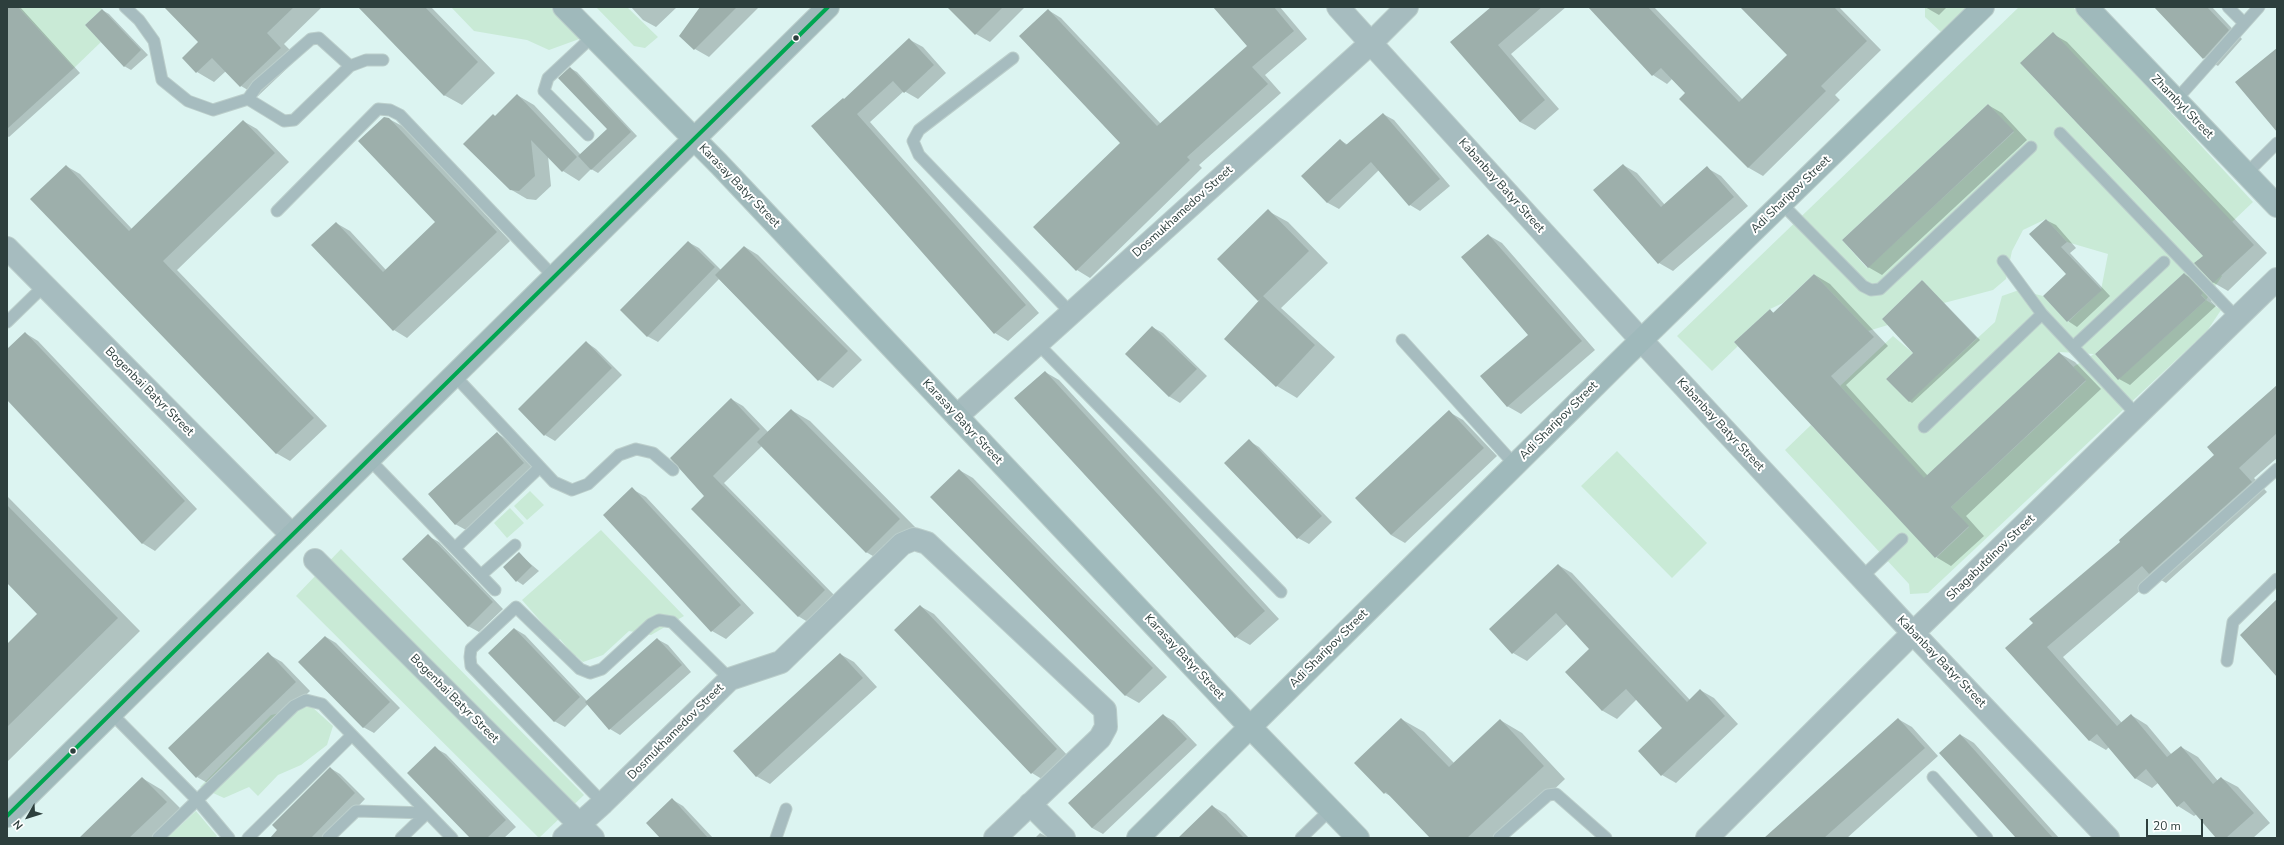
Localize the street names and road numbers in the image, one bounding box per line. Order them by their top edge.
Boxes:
street label: Zhambyl Street [2148,72,2216,142]
street label: Kabanbay Batyr Street [1455,136,1547,236]
street label: Karasay Batyr Street [695,141,783,231]
street label: Adi Sharipov Street [1748,153,1834,237]
street label: Dosmukhamedov Street [1130,163,1236,261]
street label: Bogenbai Batyr Street [102,345,196,439]
street label: Kabanbay Batyr Street [1673,376,1767,474]
street label: Karasay Batyr Street [919,377,1005,467]
street label: Adi Sharipov Street [1517,379,1601,463]
street label: Shagabutdinov Street [1944,512,2038,604]
street label: Adi Sharipov Street [1287,607,1371,691]
street label: Karasay Batyr Street [1141,612,1227,702]
street label: Kabanbay Batyr Street [1894,613,1988,711]
street label: Bogenbai Batyr Street [407,652,501,746]
street label: Dosmukhamedov Street [625,681,727,783]

